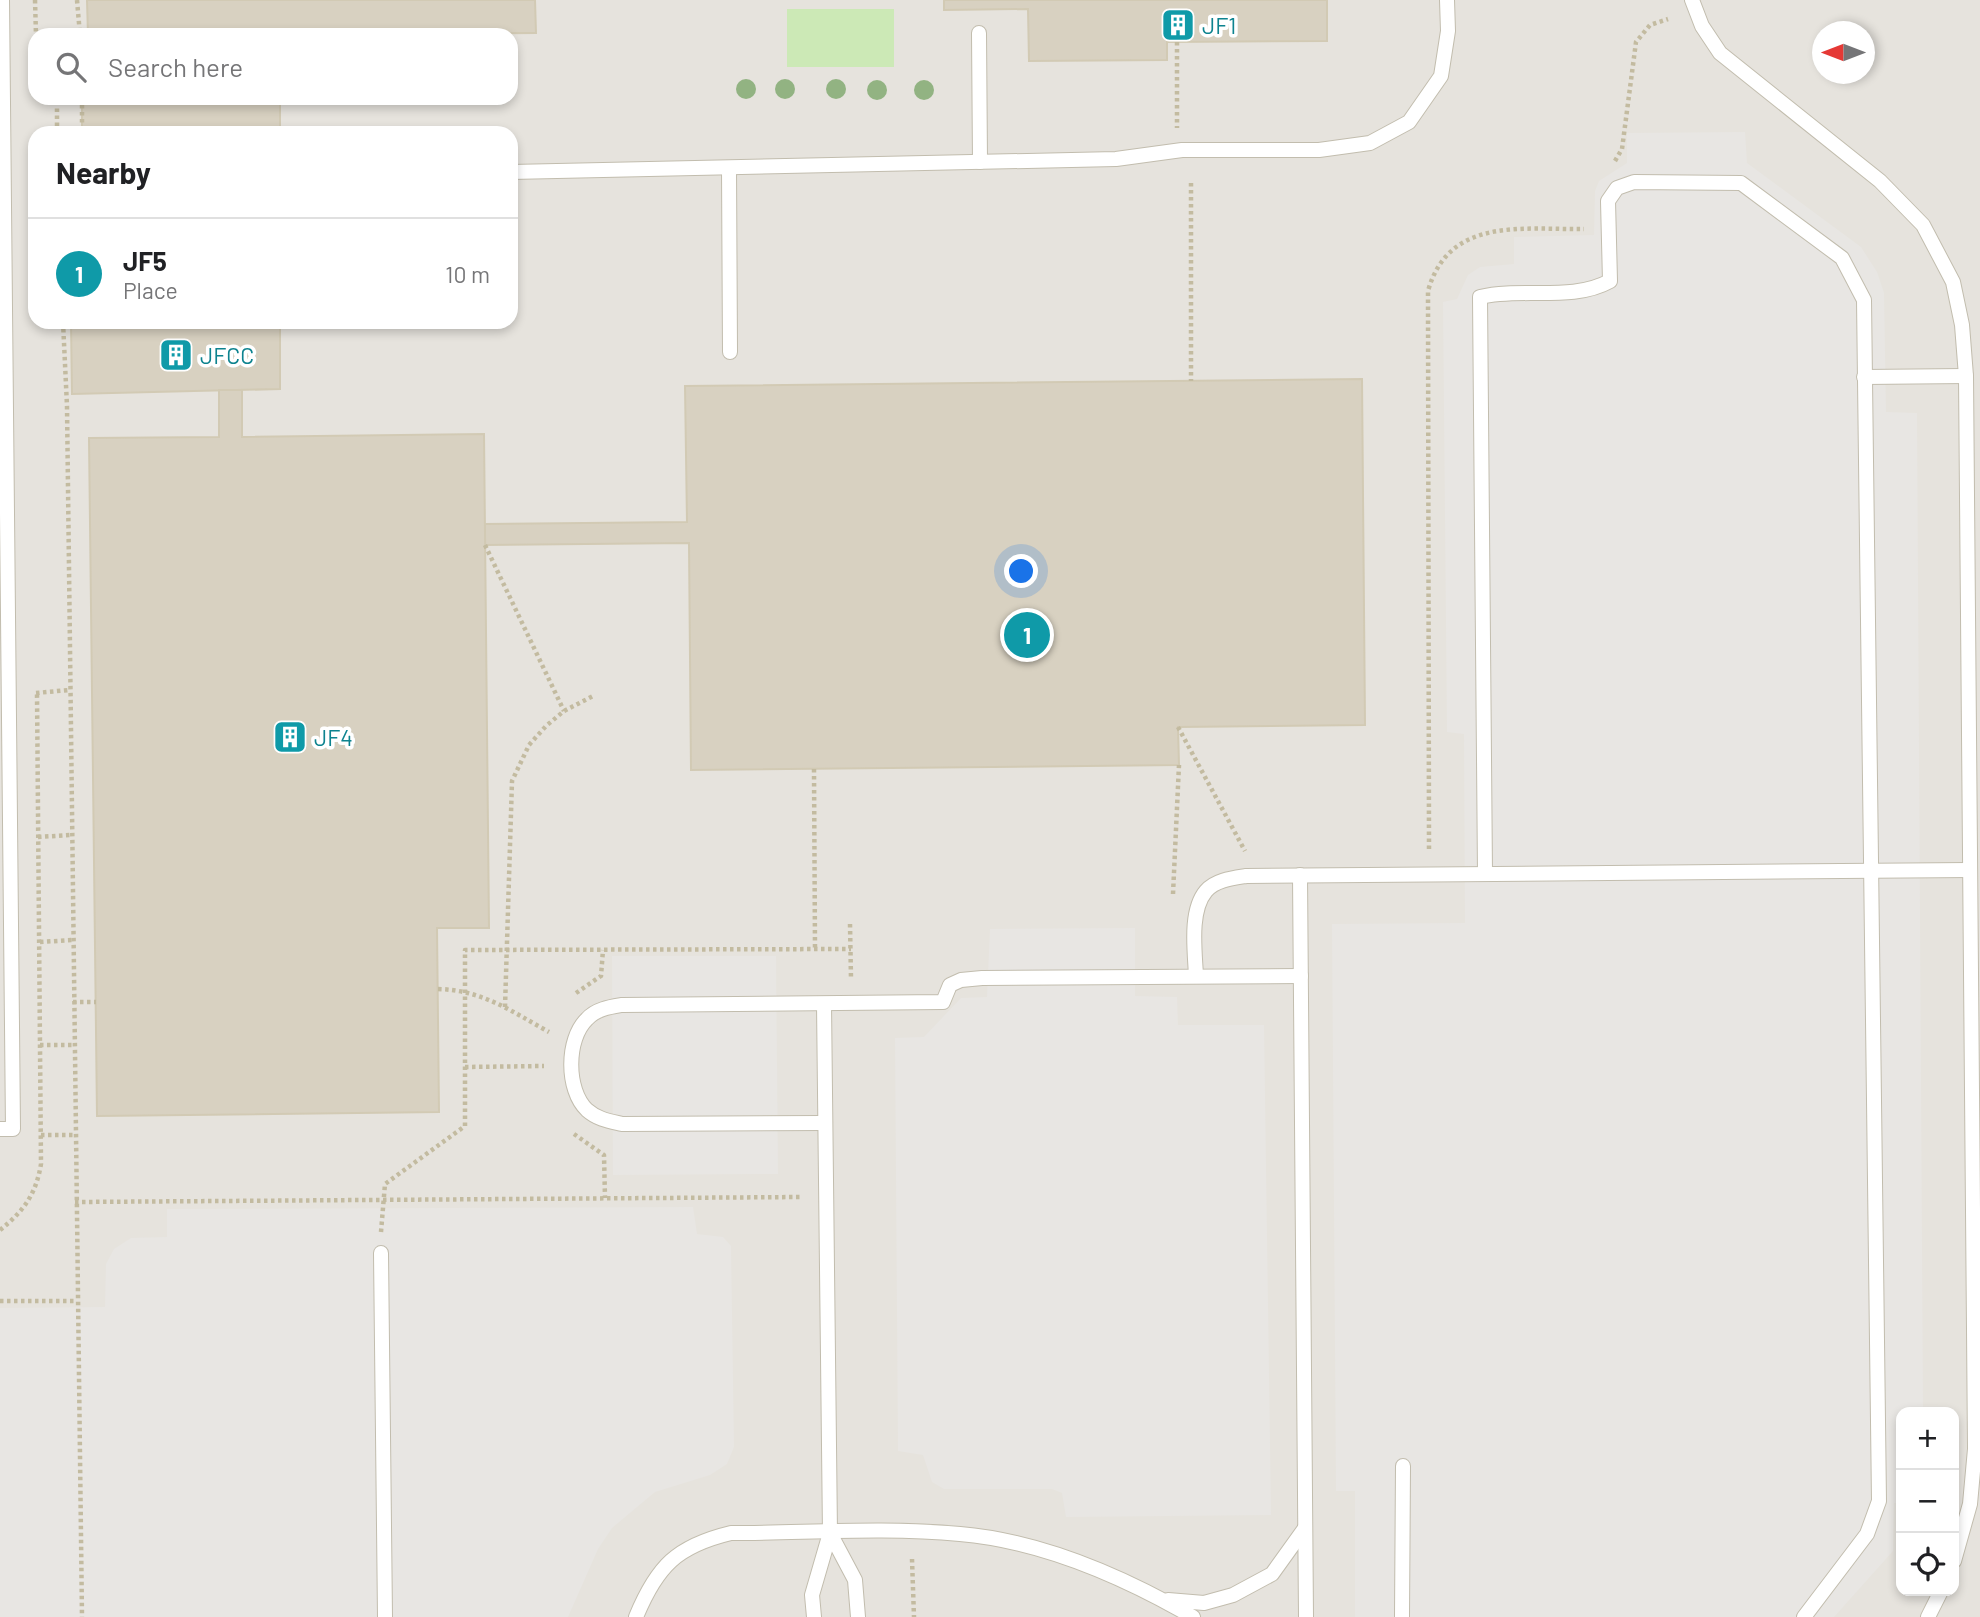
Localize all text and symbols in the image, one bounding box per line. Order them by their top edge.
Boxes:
building icon: JF1 [1159,6,1197,44]
place label: JF1 [1202,11,1236,39]
north arrow [1812,21,1875,84]
search box [28,28,518,105]
icon: search [52,48,90,86]
text: Search here [108,51,243,82]
text: Nearby [56,154,151,190]
text: JF5 [123,245,167,276]
text: 1 [75,260,83,288]
text: 10 m [445,260,490,288]
text: Place [123,276,178,304]
building icon: JFCC [157,336,195,374]
place label: JFCC [200,341,254,369]
your location [1004,554,1038,588]
pin: 1 [1004,609,1050,661]
building icon: JF4 [271,718,309,756]
place label: JF4 [314,723,353,751]
map controls [1896,1407,1959,1596]
button: + [1896,1407,1959,1470]
button: − [1896,1470,1959,1533]
button: locate [1896,1533,1959,1596]

